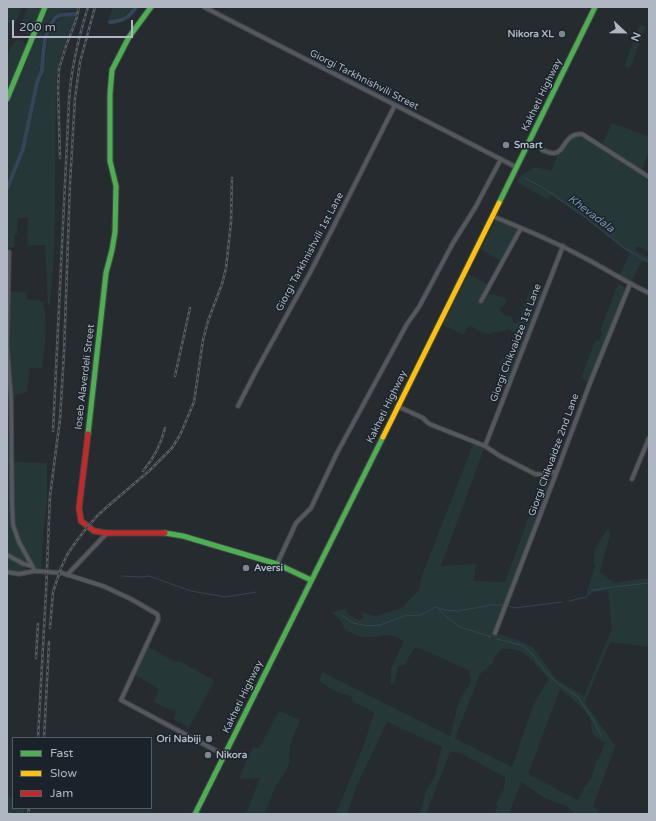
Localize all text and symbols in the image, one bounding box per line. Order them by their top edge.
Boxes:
scale bar [14,12,135,38]
north arrow [604,12,644,52]
text: 200 m [19,20,56,34]
place label: Nikora XL [508,28,554,40]
marker: Nikora XL [557,29,567,39]
text: N [628,30,643,43]
street label: Giorgi Tarkhnishvili Street [307,47,421,113]
street label: Kakheti Highway [519,57,565,133]
place label: Smart [514,139,543,151]
marker: Smart [501,140,511,150]
street label: Giorgi Tarkhnishvili 1st Lane [274,191,346,313]
water label: Khevadala [565,192,617,236]
street label: Giorgi Chikvaidze 1st Lane [488,282,544,404]
street label: Ioseb Alaverdeli Street [73,324,97,430]
street label: Kakheti Highway [364,369,410,445]
street label: Giorgi Chikvaidze 2nd Lane [526,392,582,518]
place label: Aversi [254,562,283,574]
marker: Aversi [241,563,251,573]
street label: Kakheti Highway [220,659,266,735]
place label: Ori Nabiji [157,733,201,745]
marker: Ori Nabiji [204,734,214,744]
legend [12,737,152,809]
text: Fast [50,746,73,760]
place label: Nikora [216,749,247,761]
marker: Nikora [203,750,213,760]
text: Slow [50,766,77,780]
text: Jam [50,786,73,800]

